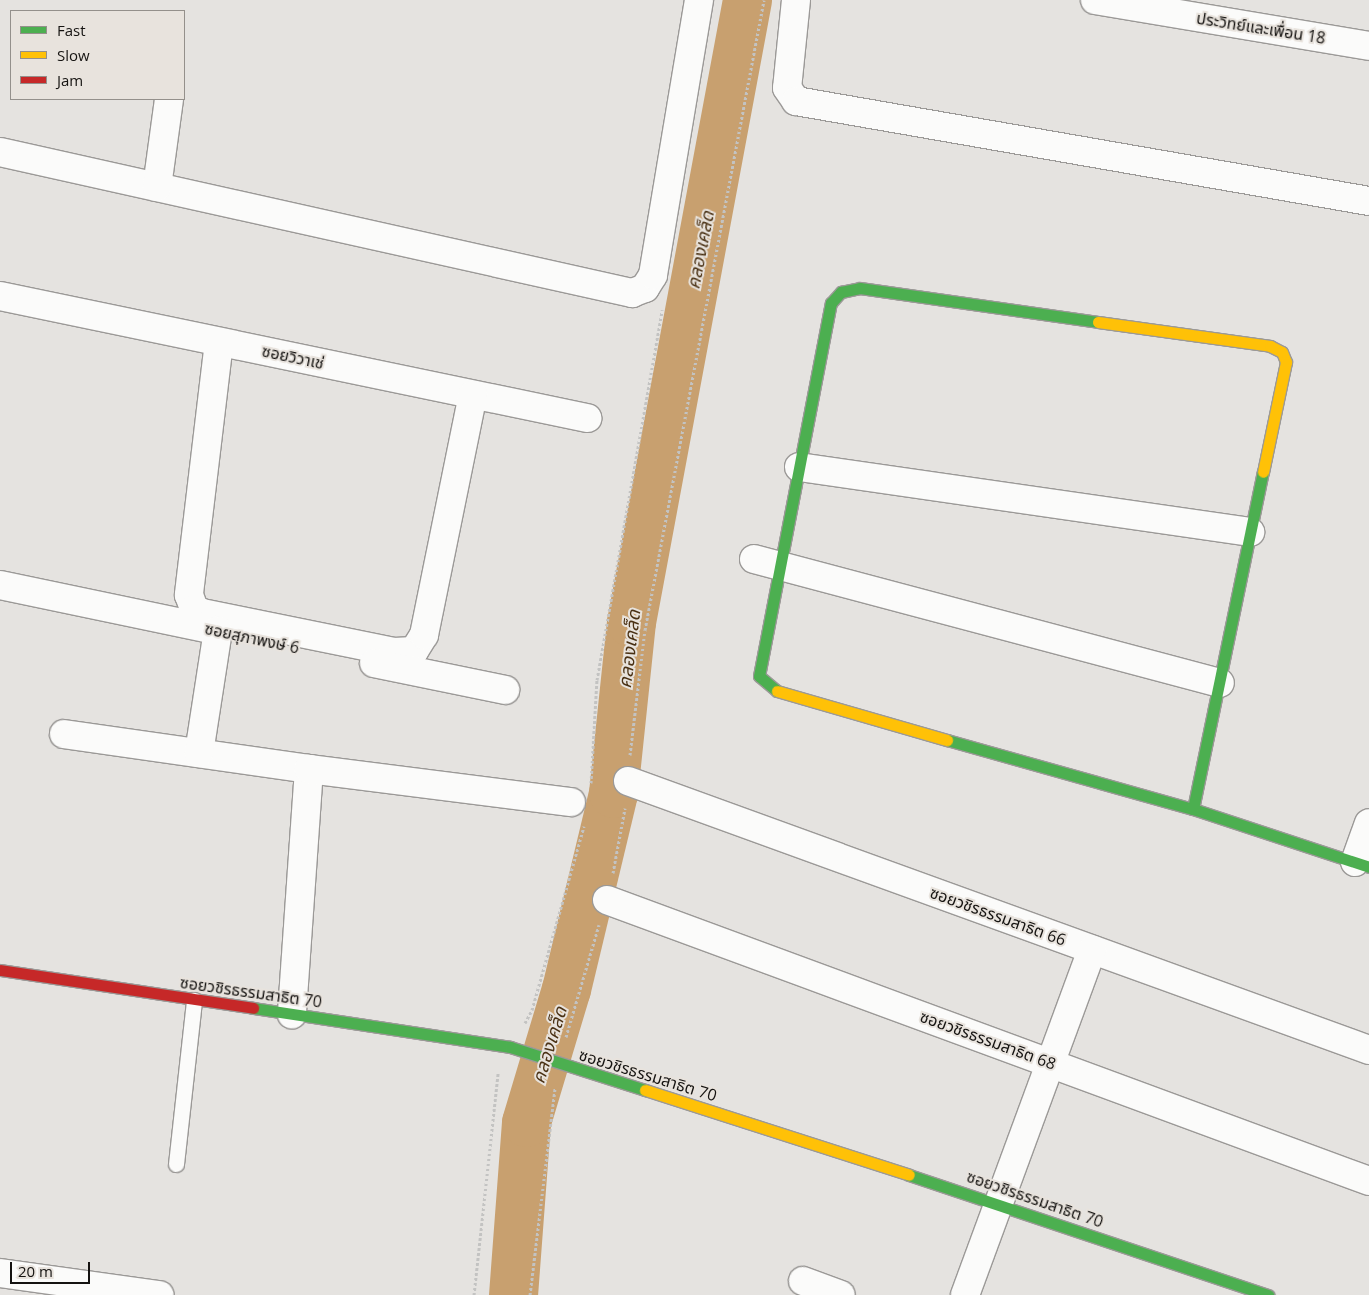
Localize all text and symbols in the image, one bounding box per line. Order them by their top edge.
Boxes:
street label: ประวิทย์และเพื่อน 18 [1195,8,1327,48]
legend [10,10,185,100]
text: Fast [57,20,86,40]
text: Slow [57,45,90,65]
text: Jam [57,70,83,90]
water label: คลองเคล็ด [682,209,718,291]
street label: ซอยวิวาเช่ [260,341,326,373]
water label: คลองเคล็ด [613,609,645,689]
street label: ซอยสุภาพงษ์ 6 [203,619,301,657]
street label: ซอยวชิรธรรมสาธิต 66 [927,882,1069,950]
street label: ซอยวชิรธรรมสาธิต 70 [179,973,323,1011]
water label: คลองเคล็ด [527,1004,571,1086]
street label: ซอยวชิรธรรมสาธิต 68 [917,1006,1059,1074]
street label: ซอยวชิรธรรมสาธิต 70 [577,1045,719,1105]
street label: ซอยวชิรธรรมสาธิต 70 [964,1167,1106,1231]
scale bar [12,1252,92,1284]
text: 20 m [18,1261,53,1281]

